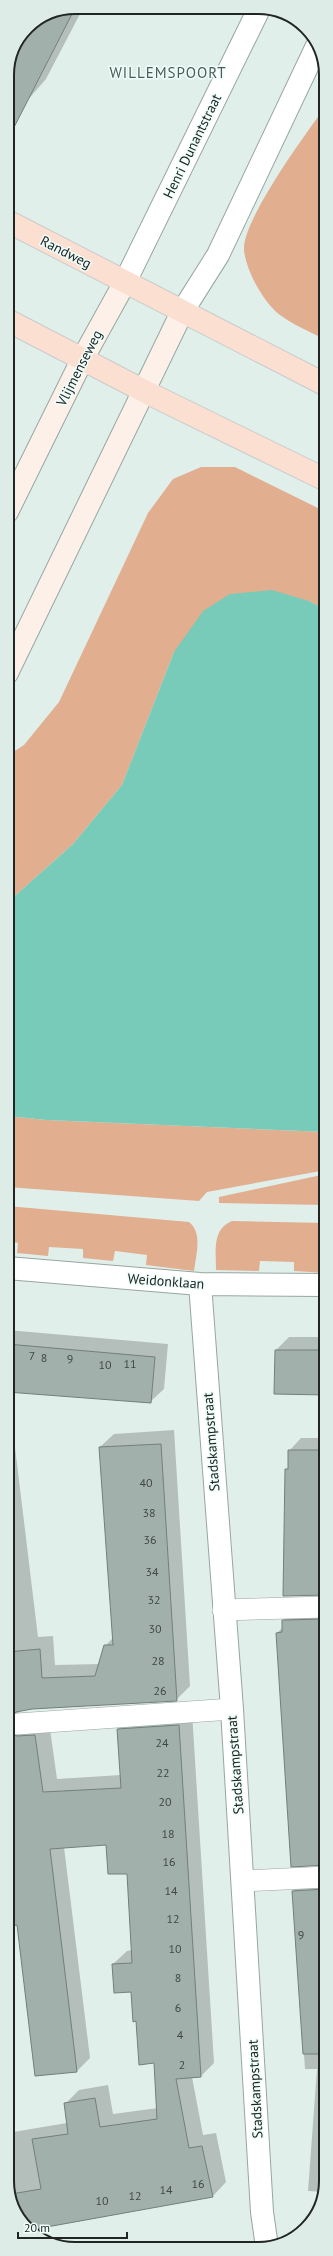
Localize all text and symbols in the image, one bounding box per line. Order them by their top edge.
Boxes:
district label: WILLEMSPOORT [109,63,227,82]
street label: Henri Dunantstraat [159,91,225,201]
street label: Randweg [37,232,95,272]
street label: Vlijmenseweg [52,327,106,410]
street label: Weidonklaan [127,1269,205,1293]
house number: 7 [29,1348,35,1363]
house number: 8 [41,1350,47,1365]
house number: 9 [67,1351,73,1366]
house number: 11 [123,1356,137,1371]
house number: 10 [98,1357,112,1372]
street label: Stadskampstraat [199,1392,223,1492]
house number: 40 [139,1475,153,1490]
house number: 38 [142,1505,156,1520]
house number: 36 [143,1532,157,1547]
house number: 34 [145,1564,159,1579]
house number: 32 [147,1592,161,1607]
house number: 30 [148,1621,162,1636]
house number: 28 [151,1653,165,1668]
house number: 26 [153,1683,167,1698]
street label: Stadskampstraat [223,1715,247,1815]
house number: 24 [155,1735,169,1750]
house number: 22 [156,1765,170,1780]
house number: 20 [158,1794,172,1809]
house number: 18 [161,1826,175,1841]
house number: 16 [162,1854,176,1869]
house number: 14 [164,1883,178,1898]
house number: 12 [166,1911,180,1926]
house number: 9 [298,1927,304,1942]
house number: 10 [168,1941,182,1956]
house number: 8 [175,1970,181,1985]
house number: 6 [175,2000,181,2015]
house number: 4 [177,2027,184,2042]
street label: Stadskampstraat [243,2039,267,2139]
house number: 2 [179,2057,185,2072]
house number: 16 [191,2176,205,2191]
house number: 14 [159,2182,173,2197]
house number: 12 [128,2188,142,2203]
house number: 10 [95,2193,109,2208]
scale bar [18,2214,127,2240]
text: 20 m [24,2220,50,2235]

